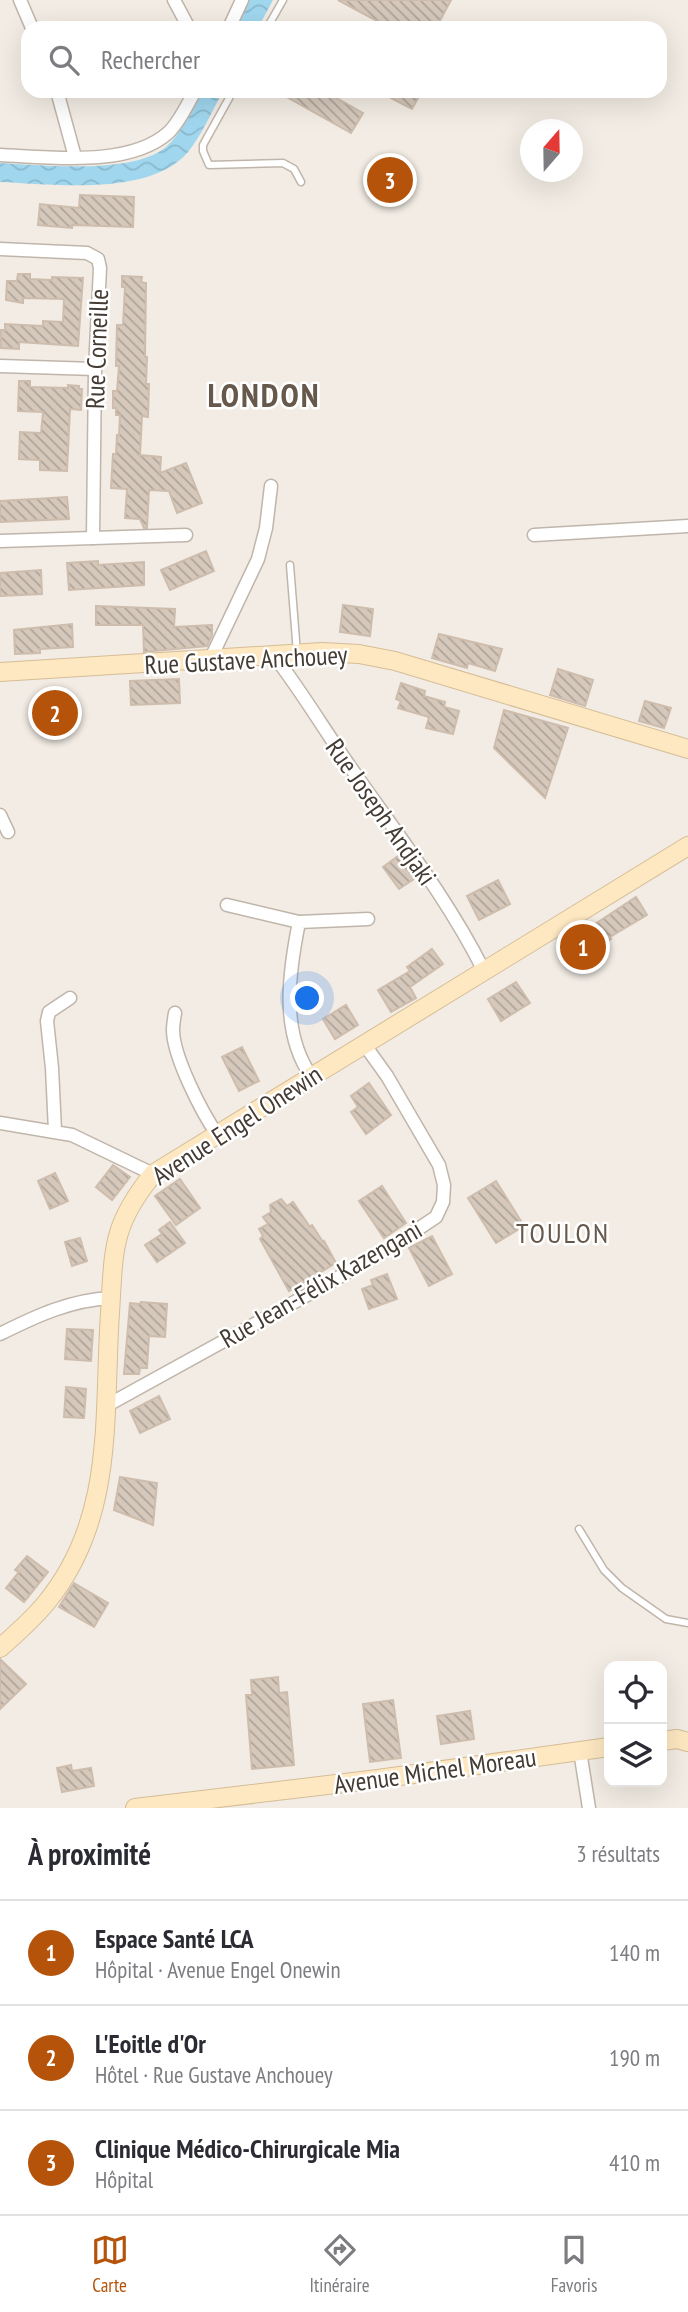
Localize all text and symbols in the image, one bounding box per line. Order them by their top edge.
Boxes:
search box [21,21,667,98]
icon: search [45,41,83,79]
text: Rechercher [101,43,200,76]
north arrow [520,119,583,182]
pin: 3 [367,154,413,206]
street label: Rue Corneille [78,288,115,410]
district label: LONDON [207,373,321,416]
street label: Rue Gustave Anchouey [144,638,348,681]
pin: 2 [32,687,78,739]
street label: Rue Joseph Andjaki [319,732,444,891]
pin: 1 [560,921,606,973]
your location [290,981,324,1015]
street label: Avenue Engel Onewin [146,1057,328,1192]
street label: Rue Jean-Félix Kazengani [214,1212,428,1355]
district label: TOULON [516,1214,610,1251]
map controls [604,1661,667,1787]
button: locate [604,1661,667,1724]
button: layers [604,1724,667,1787]
street label: Avenue Michel Moreau [332,1740,538,1801]
text: À proximité [28,1834,151,1873]
text: 3 résultats [576,1839,660,1868]
text: Espace Santé LCA [95,1922,254,1955]
text: 1 [46,1938,57,1967]
text: 140 m [609,1938,660,1967]
text: Hôpital · Avenue Engel Onewin [95,1955,341,1984]
text: L'Eoitle d'Or [95,2027,206,2060]
text: 2 [46,2043,57,2072]
text: 190 m [609,2043,660,2072]
text: Hôtel · Rue Gustave Anchouey [95,2060,333,2089]
text: Clinique Médico-Chirurgicale Mia [95,2132,400,2165]
text: 3 [46,2148,57,2177]
text: 410 m [609,2148,660,2177]
text: Hôpital [95,2165,153,2194]
tab: Carte [91,2231,129,2297]
tab: Itinéraire [310,2231,370,2297]
tab: Favoris [551,2231,597,2297]

